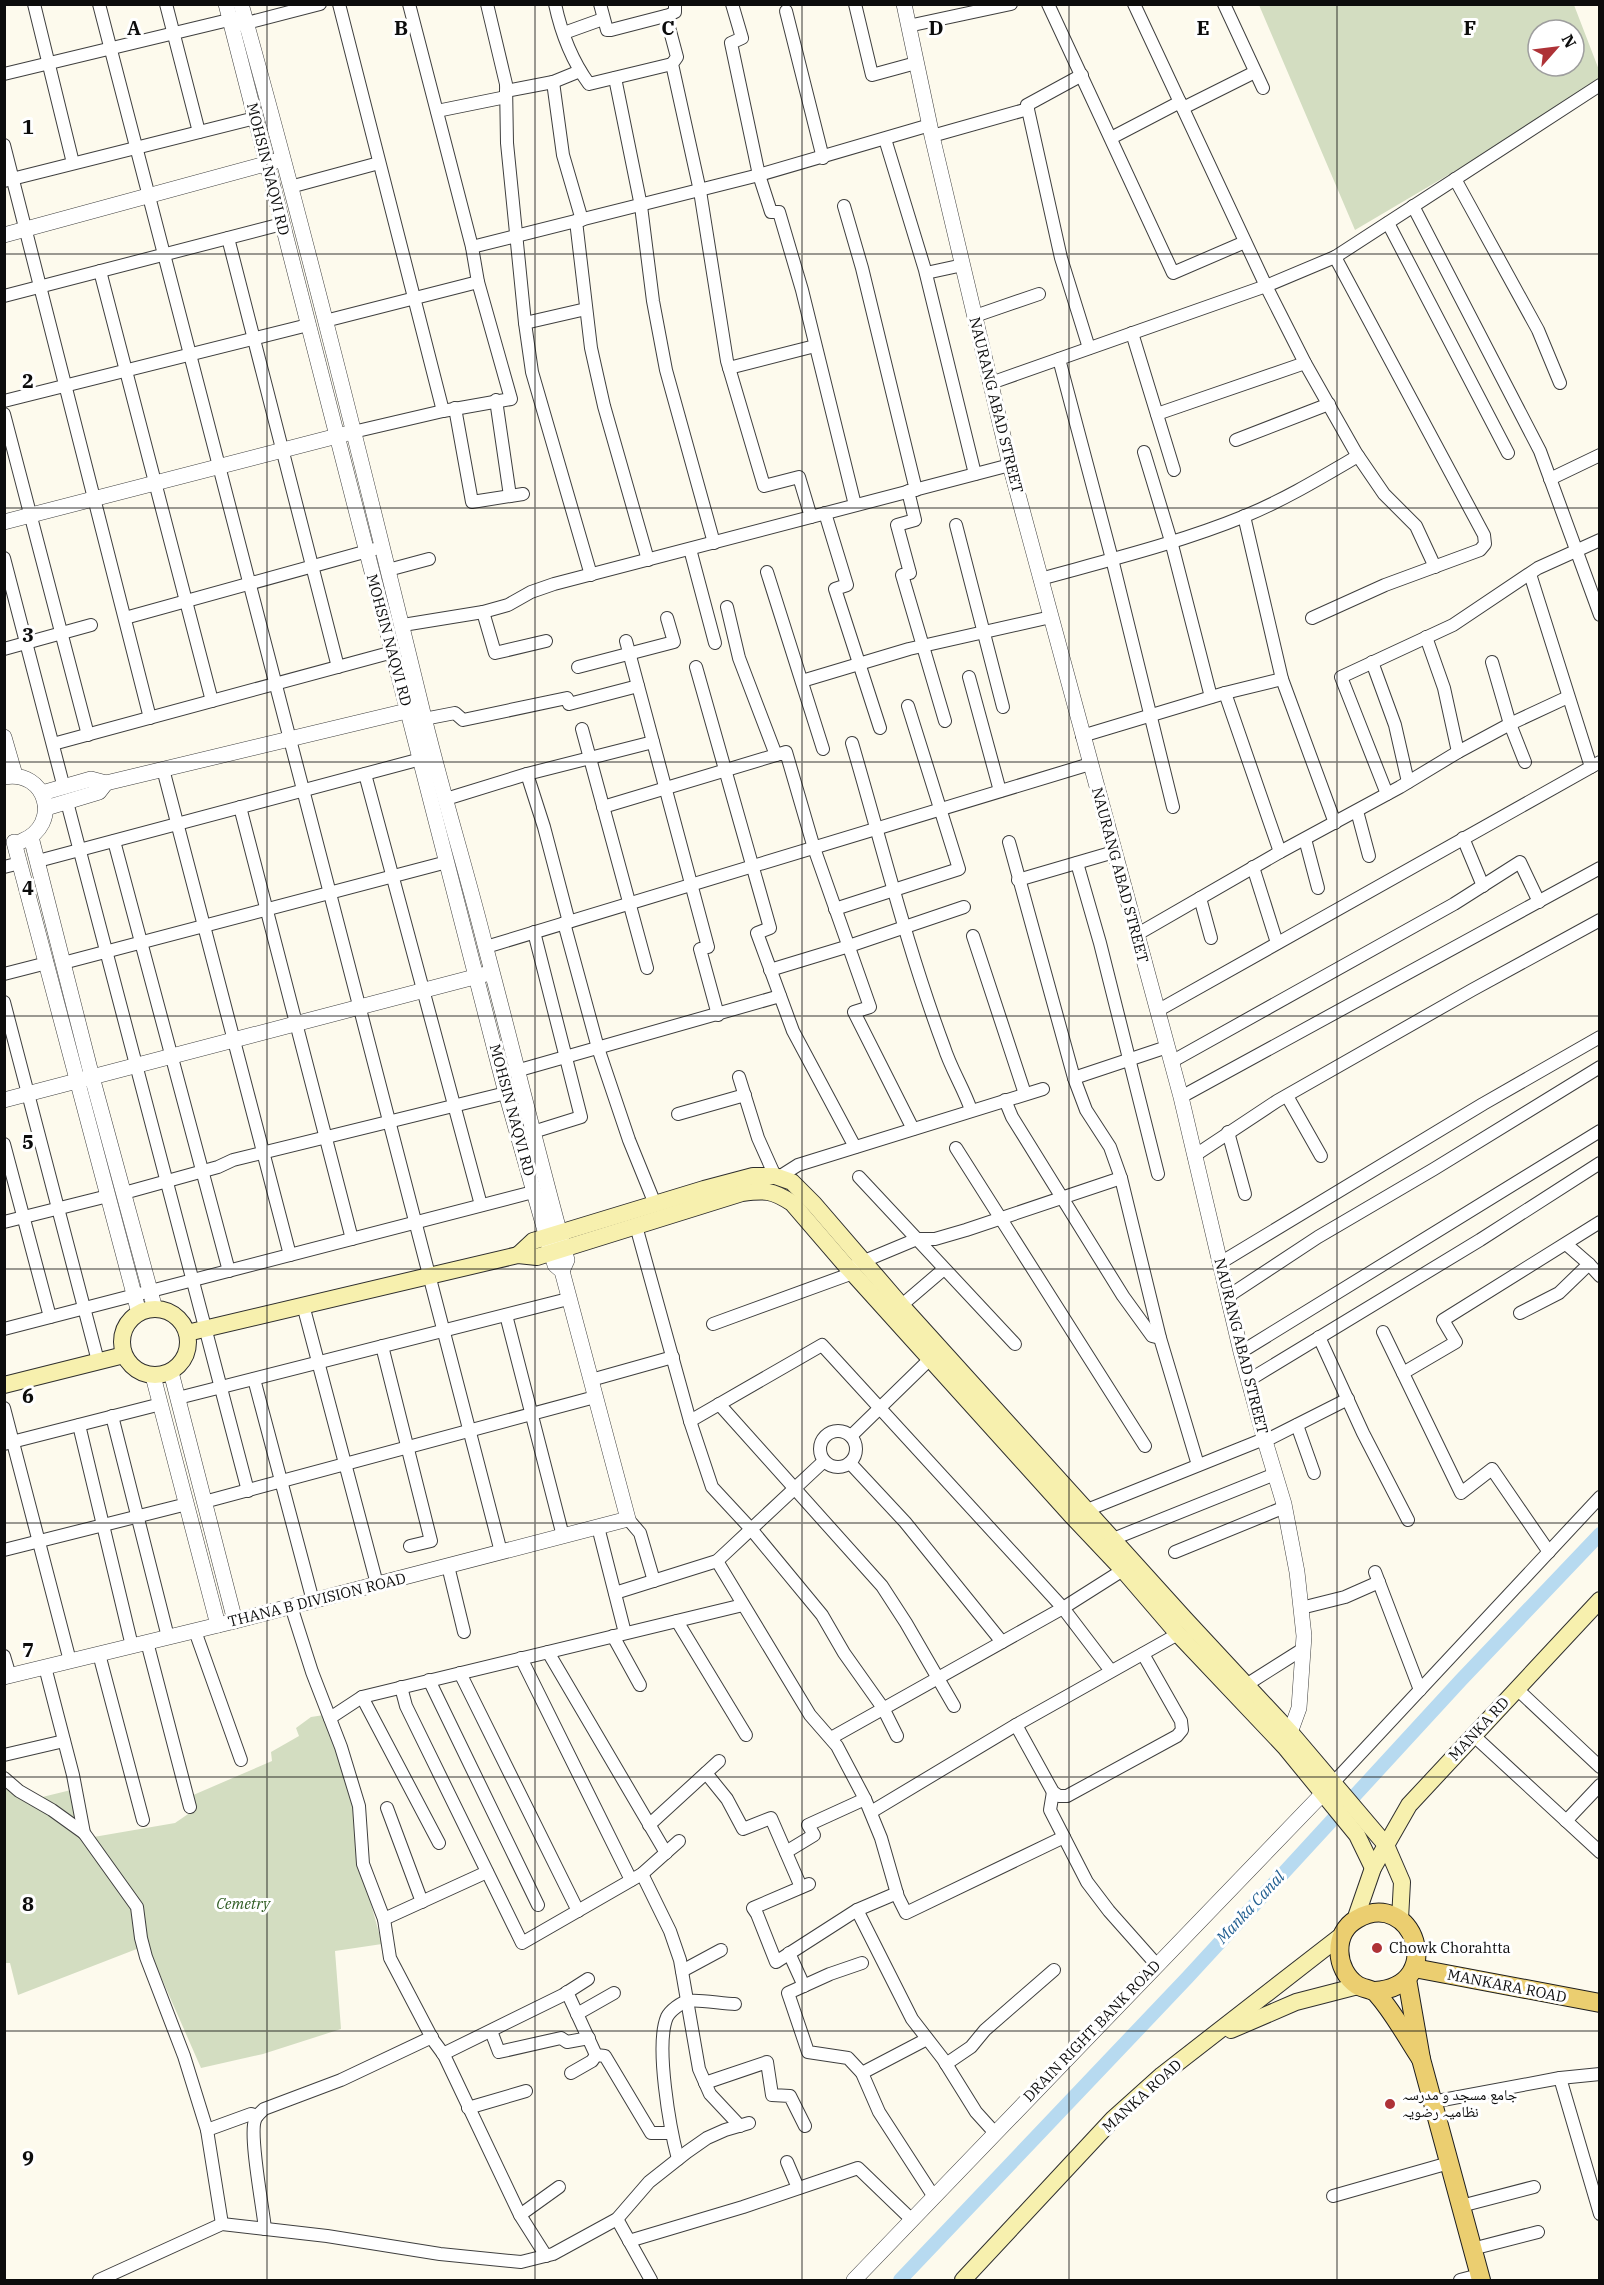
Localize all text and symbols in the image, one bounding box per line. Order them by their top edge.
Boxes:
text: A [127,14,141,41]
text: B [394,14,408,41]
text: C [661,14,675,41]
text: D [928,14,944,41]
text: E [1196,14,1210,41]
text: F [1464,14,1476,41]
north arrow [1526,18,1586,78]
text: N [1557,31,1581,51]
street label: MOHSIN NAQVI RD [243,101,294,237]
text: 1 [22,113,34,140]
street label: NAURANG ABAD STREET [965,315,1028,495]
text: 2 [22,367,34,394]
street label: MOHSIN NAQVI RD [363,572,416,708]
text: 3 [22,621,34,648]
street label: NAURANG ABAD STREET [1088,785,1153,965]
text: 4 [22,874,34,901]
street label: MOHSIN NAQVI RD [486,1042,539,1178]
text: 5 [22,1128,34,1155]
street label: NAURANG ABAD STREET [1210,1256,1273,1436]
text: 6 [22,1382,34,1409]
street label: THANA B DIVISION ROAD [226,1568,408,1631]
text: 7 [22,1636,34,1663]
street label: MANKA RD [1444,1693,1513,1764]
water label: Manka Canal [1211,1866,1289,1948]
text: 8 [22,1890,34,1917]
park label: Cemetry [216,1894,271,1913]
place label: Chowk Chorahtta [1389,1938,1511,1957]
marker: Chowk Chorahtta [1370,1941,1384,1955]
street label: DRAIN RIGHT BANK ROAD [1019,1956,1164,2105]
street label: MANKARA ROAD [1446,1965,1568,2006]
street label: MANKA ROAD [1098,2055,1185,2136]
place label: جامع مسجد و مدرسہ نظامیہ رضویہ [1402,2085,1518,2121]
marker: جامع مسجد و مدرسہ نظامیہ رضویہ [1383,2097,1397,2111]
text: 9 [22,2144,34,2171]

